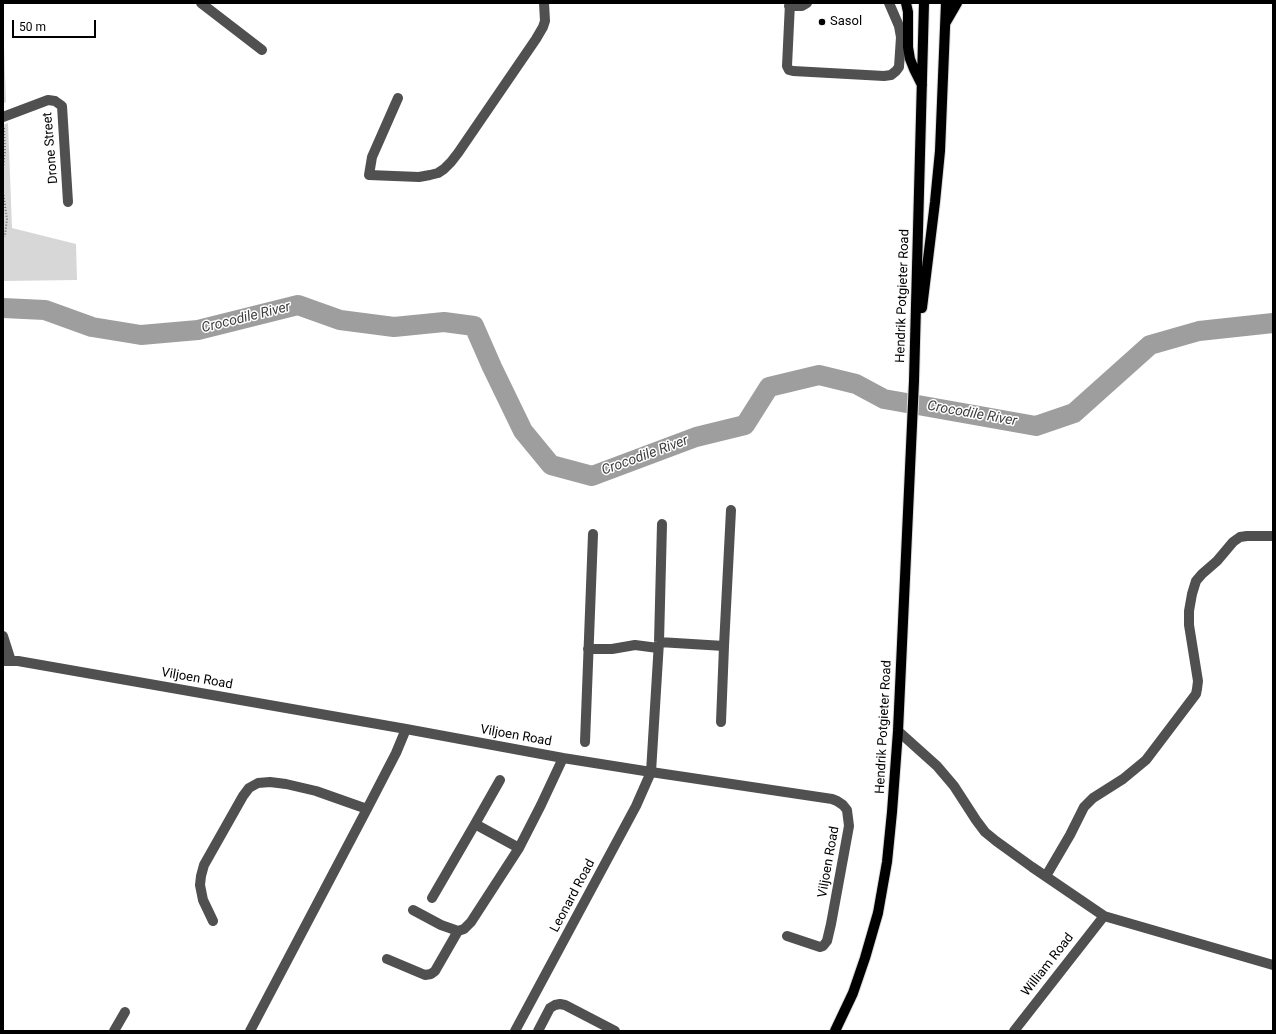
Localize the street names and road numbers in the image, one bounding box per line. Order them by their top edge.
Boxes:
street label: Drone Street [40,112,62,184]
street label: Hendrik Potgieter Road [893,229,913,363]
street label: Hendrik Potgieter Road [873,660,895,794]
street label: Viljoen Road [160,665,234,693]
street label: Viljoen Road [479,722,553,750]
street label: Viljoen Road [815,825,843,899]
street label: Leonard Road [547,857,599,935]
street label: William Road [1019,930,1077,1000]

